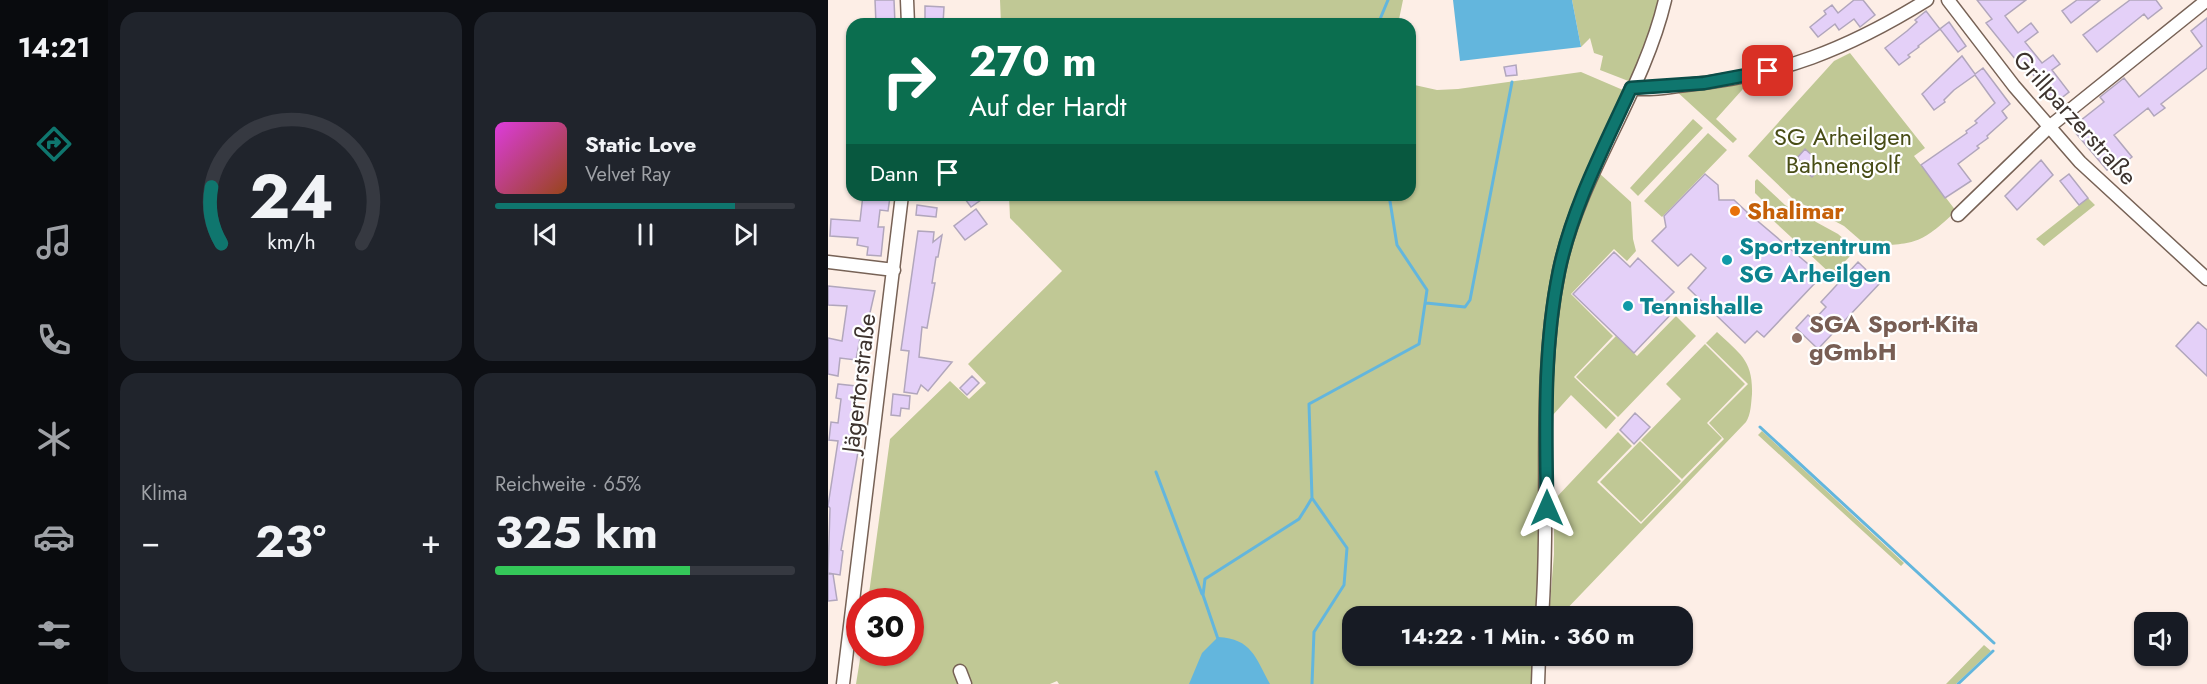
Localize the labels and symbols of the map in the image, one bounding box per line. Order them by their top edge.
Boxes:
street label: Grillparzerstraße [2005,43,2145,193]
pin [1742,45,1793,96]
park label: SG Arheilgen Bahnengolf [1774,119,1912,182]
place label: Shalimar [1747,193,1844,228]
marker: Shalimar [1728,204,1742,218]
place label: Sportzentrum SG Arheilgen [1739,228,1891,291]
marker: Sportzentrum SG Arheilgen [1720,253,1734,267]
place label: Tennishalle [1640,288,1763,323]
marker: Tennishalle [1621,299,1635,313]
place label: SGA Sport-Kita gGmbH [1809,306,1978,369]
street label: Jägertorstraße [832,311,884,457]
marker: SGA Sport-Kita gGmbH [1790,331,1804,345]
position arrow [1515,476,1579,540]
speed limit sign: 30 [846,588,924,666]

